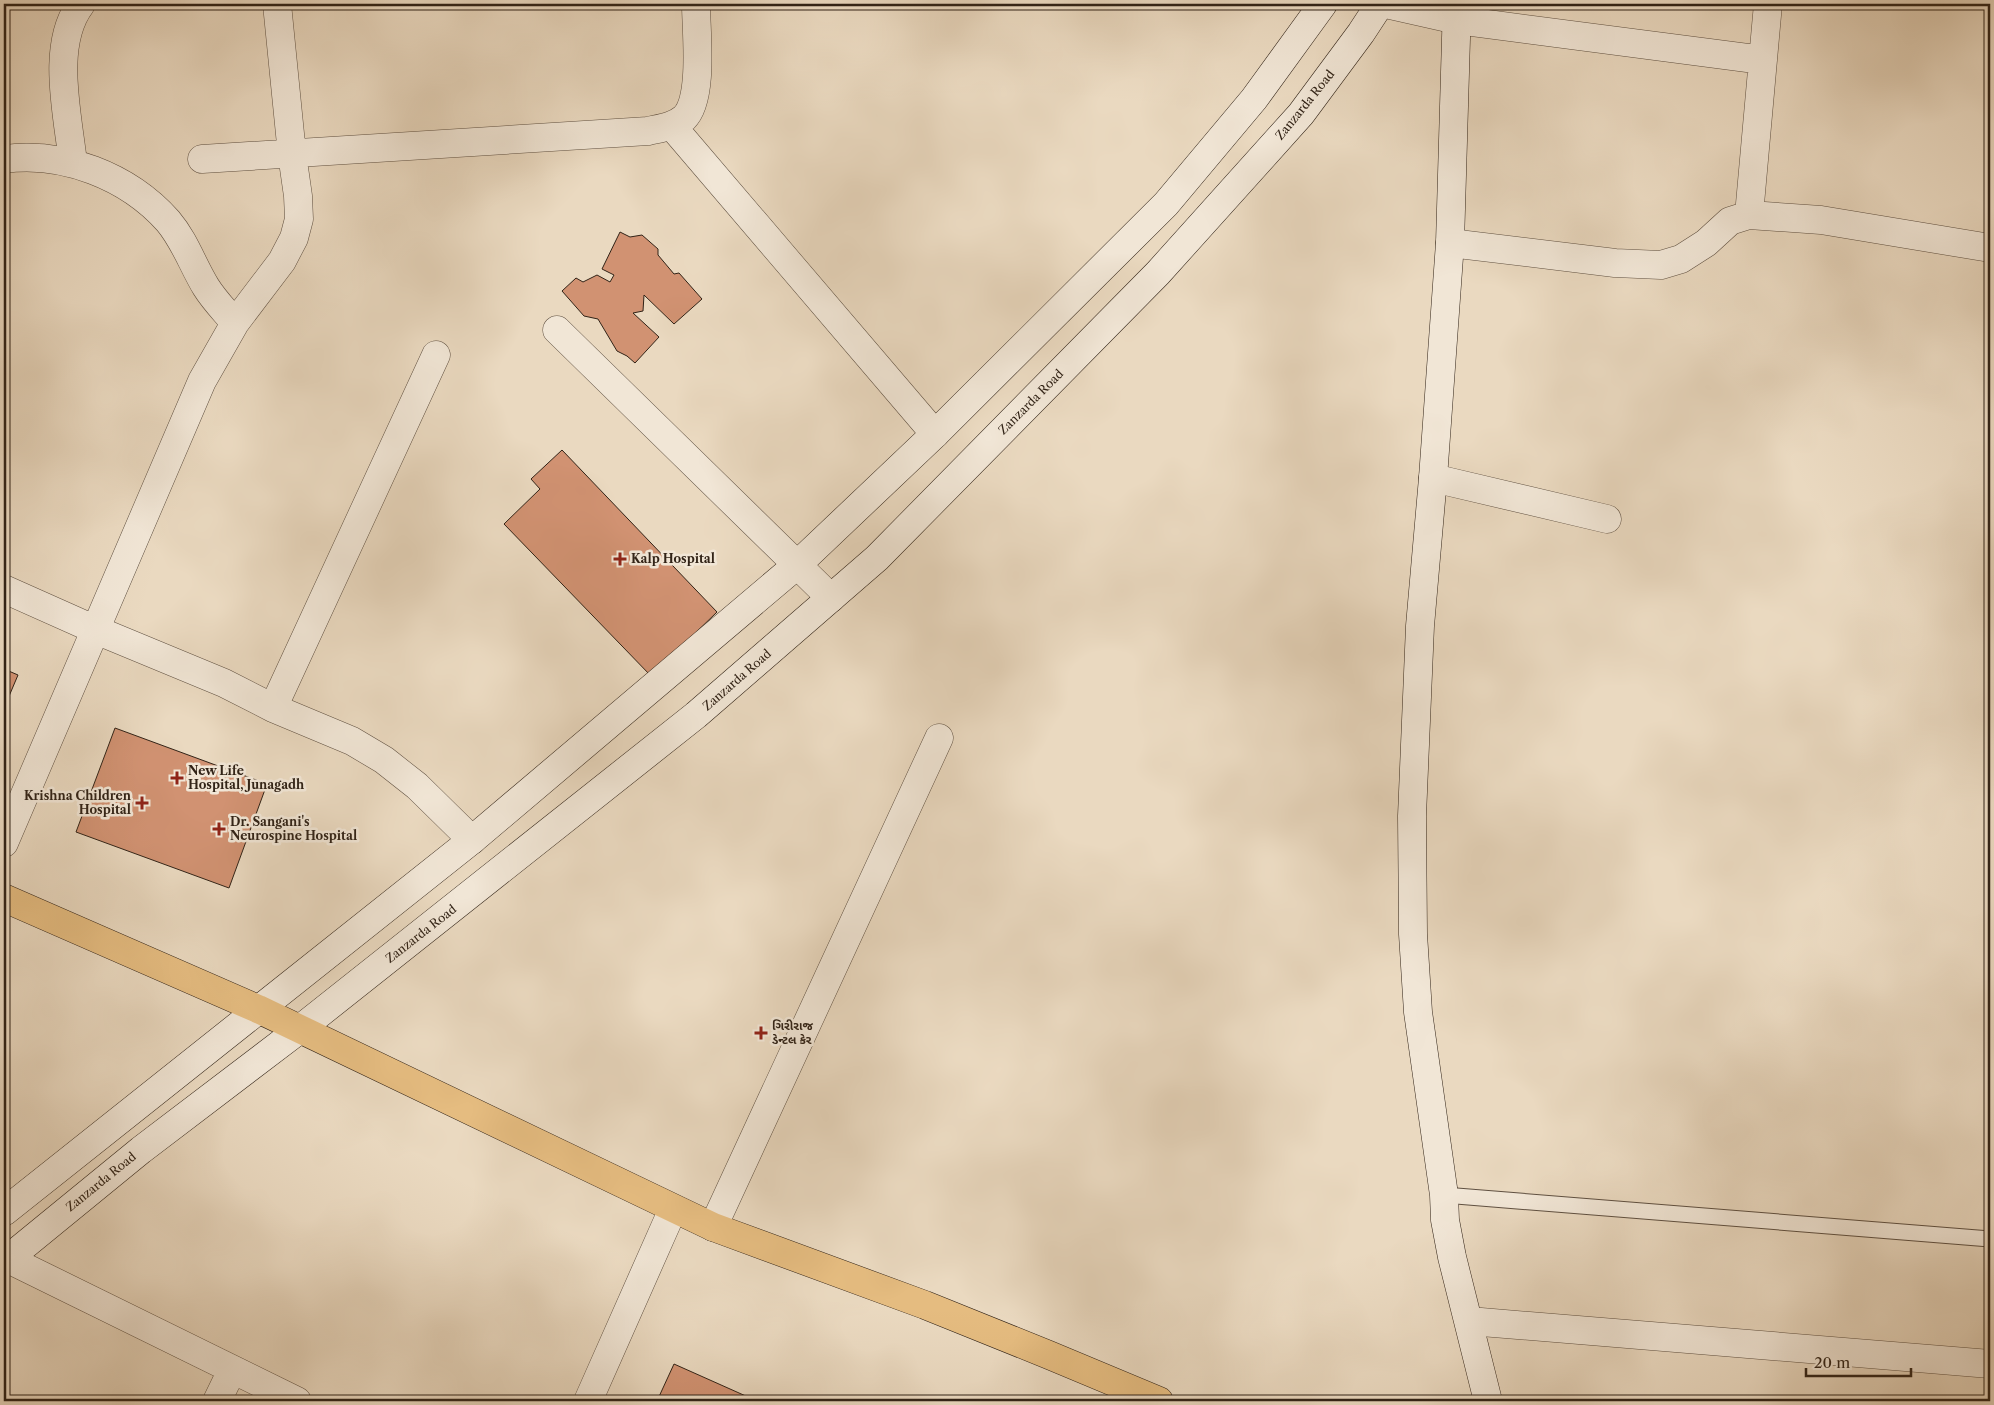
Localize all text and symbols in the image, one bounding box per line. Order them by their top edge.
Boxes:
street label: Zanzarda Road [1272,66,1338,143]
street label: Zanzarda Road [995,366,1067,437]
place label: Kalp Hospital [631,551,715,566]
marker: Kalp Hospital [613,552,627,566]
street label: Zanzarda Road [699,645,774,713]
place label: New Life Hospital, Junagadh [188,763,305,792]
marker: New Life Hospital, Junagadh [170,771,184,785]
place label: Krishna Children Hospital [24,788,132,817]
marker: Krishna Children Hospital [135,796,149,810]
place label: Dr. Sangani's Neurospine Hospital [230,814,357,843]
marker: Dr. Sangani's Neurospine Hospital [212,822,226,836]
street label: Zanzarda Road [382,901,460,966]
place label: ગિરીરાજ ડેન્ટલ કેર [772,1018,814,1047]
marker: ગિરીરાજ ડેન્ટલ કેર [754,1026,768,1040]
street label: Zanzarda Road [63,1148,139,1214]
scale bar [1806,1345,1912,1377]
text: 20 m [1814,1353,1850,1372]

